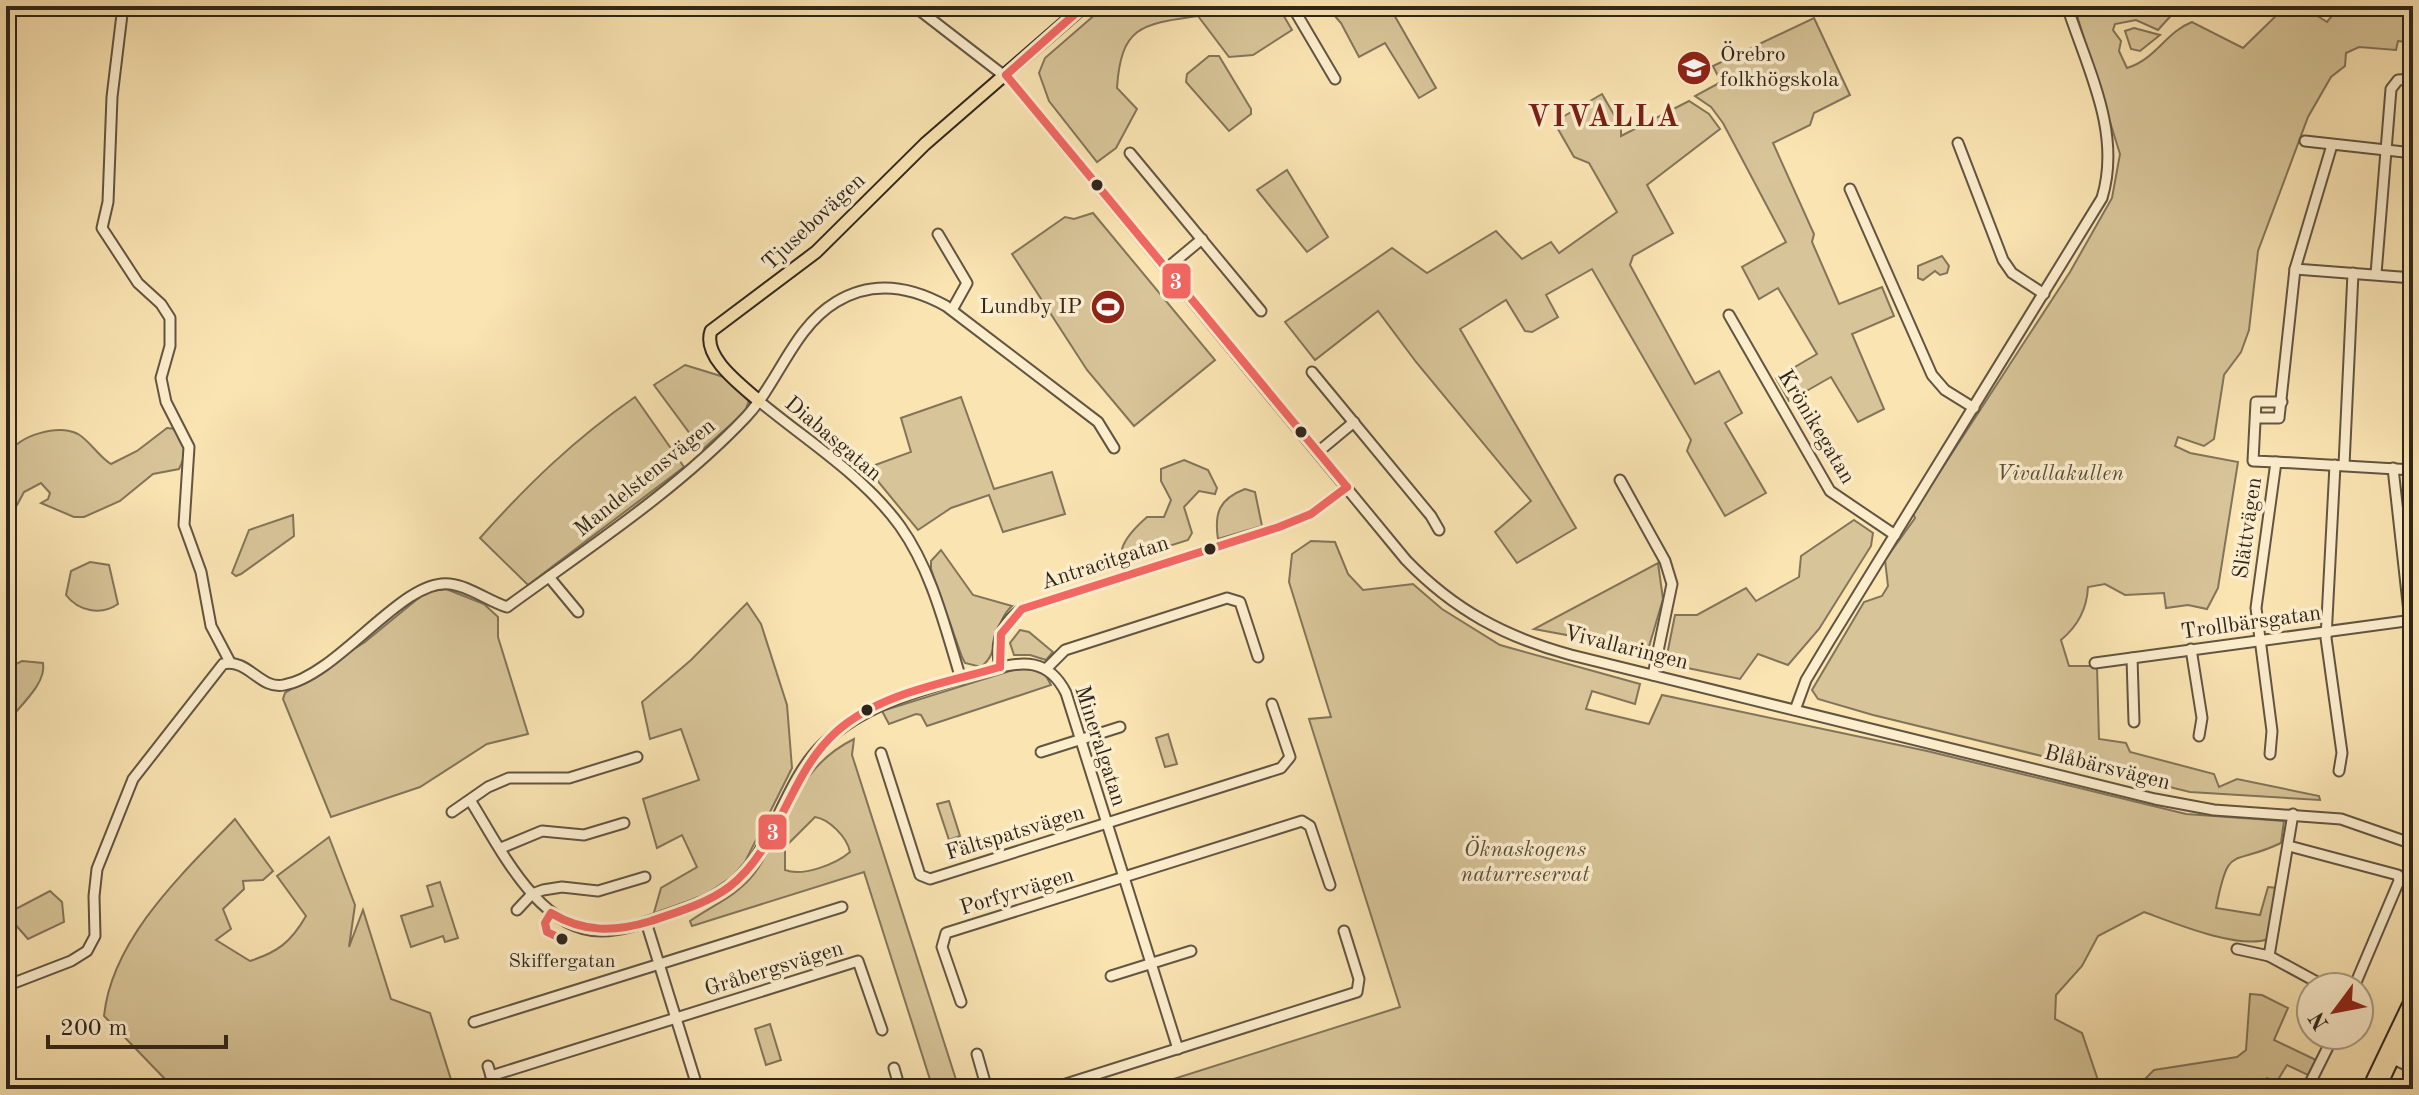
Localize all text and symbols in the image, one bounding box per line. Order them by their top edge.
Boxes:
place label: Örebro folkhögskola [1720,41,1839,91]
school or university icon: Örebro folkhögskola [1675,49,1713,87]
district label: VIVALLA [1527,103,1681,133]
street label: Tjusebovägen [759,169,870,275]
unlabelled marker [1089,177,1105,193]
line badge: 3 [1161,262,1192,300]
text: 3 [1170,272,1182,294]
sports icon: Lundby IP [1089,288,1127,326]
place label: Lundby IP [979,296,1082,318]
street label: Krönikegatan [1773,366,1859,488]
street label: Diabasgatan [780,392,886,486]
street label: Mandelstensvägen [570,415,720,541]
unlabelled marker [1293,424,1309,440]
park label: Vivallakullen [1996,463,2124,485]
street label: Slättvägen [2230,476,2266,580]
street label: Antracitgatan [1038,532,1172,594]
unlabelled marker [1202,541,1218,557]
street label: Trollbärsgatan [2179,602,2323,644]
street label: Vivallaringen [1562,622,1691,674]
street label: Mineralgatan [1070,683,1130,809]
unlabelled marker [859,702,875,718]
street label: Blåbärsvägen [2042,742,2172,794]
street label: Fältspatsvägen [943,801,1087,865]
line badge: 3 [757,813,788,851]
text: 3 [767,823,779,845]
park label: Öknaskogens naturreservat [1461,835,1590,886]
street label: Porfyrvägen [957,864,1077,920]
marker: Skiffergatan [554,931,570,947]
street label: Gråbergsvägen [702,937,846,1001]
place label: Skiffergatan [508,952,616,972]
north arrow [2295,971,2375,1051]
scale bar [48,999,226,1049]
text: N [2306,1007,2334,1033]
text: 200 m [60,1017,128,1041]

